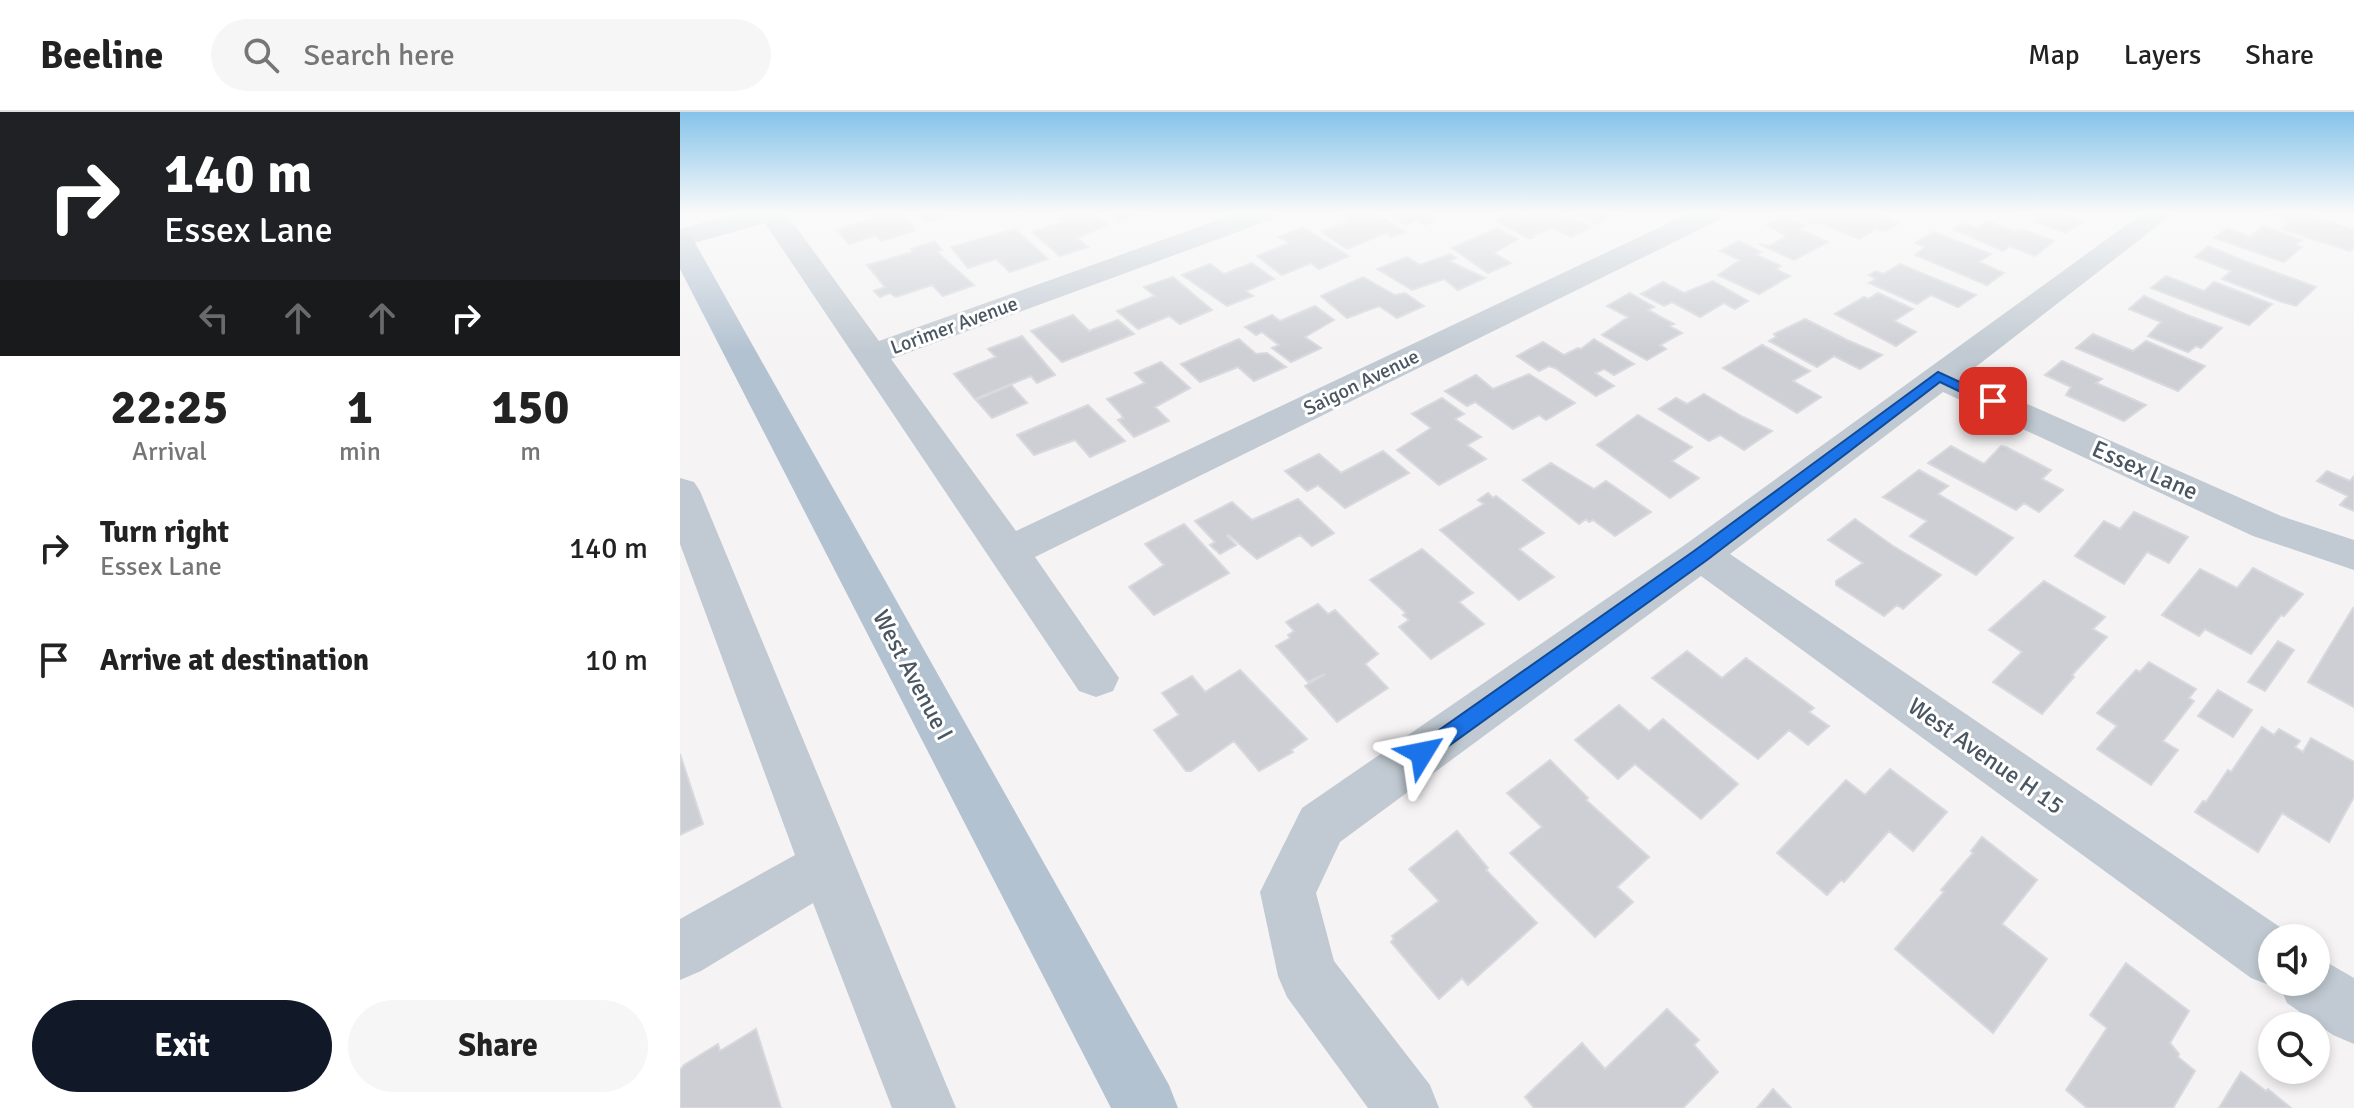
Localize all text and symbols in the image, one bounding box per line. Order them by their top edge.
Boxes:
search box [211,19,771,91]
text: Beeline [40,32,163,79]
icon: search [239,33,283,77]
text: Search here [303,37,455,74]
text: Map [2028,38,2080,72]
text: Layers [2124,38,2201,72]
text: Share [2245,38,2314,72]
text: 140 m [164,139,312,208]
icon: right [32,144,136,248]
text: Essex Lane [164,208,333,253]
street label: Lorimer Avenue [887,291,1021,360]
icon: left [192,296,236,340]
icon: ahead [276,296,320,340]
icon: ahead [360,296,404,340]
icon: right [444,296,488,340]
street label: Saigon Avenue [1299,344,1423,421]
pin [1959,367,2027,435]
text: 22:25 [111,378,228,437]
text: 1 [347,378,373,437]
text: 150 [492,378,569,437]
icon: arrive [1971,379,2015,423]
street label: Essex Lane [2088,433,2202,507]
text: Arrival [132,436,207,468]
text: min [339,436,381,468]
text: m [520,436,541,468]
text: Turn right [100,514,229,551]
icon: right [32,526,76,570]
text: 140 m [569,530,648,567]
text: Essex Lane [100,551,222,583]
street label: West Avenue I [866,605,960,745]
icon: arrive [32,638,76,682]
text: Arrive at destination [100,642,369,679]
text: 10 m [585,642,648,679]
street label: West Avenue H 15 [1902,691,2070,821]
position arrow [1380,711,1464,795]
map controls [2258,924,2330,1084]
button: sound [2258,924,2330,996]
button: Exit [32,1000,332,1092]
button: Share [348,1000,648,1092]
button: search [2258,1012,2330,1084]

